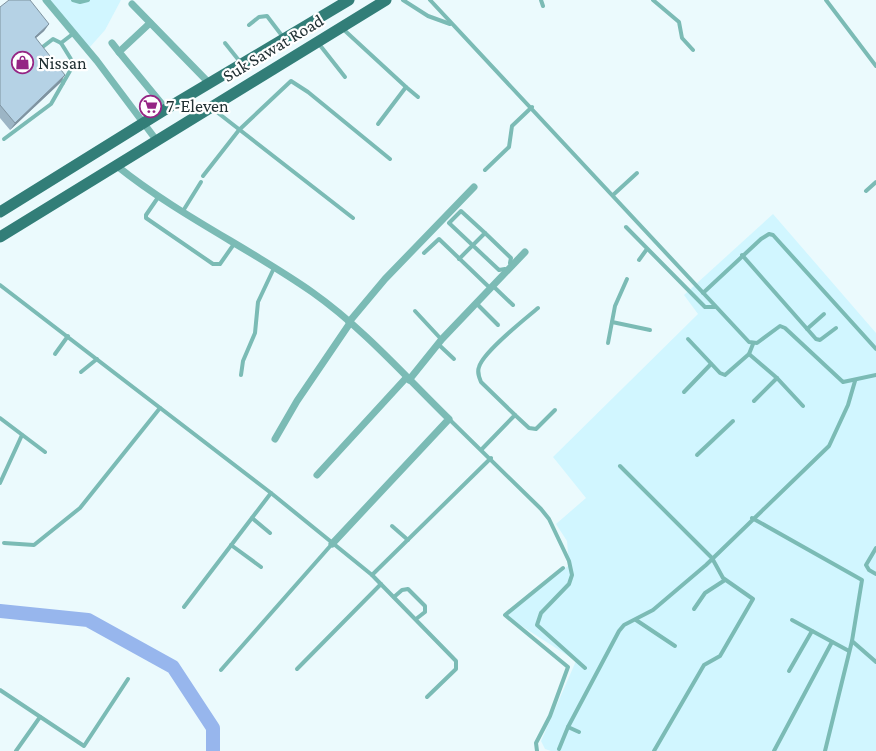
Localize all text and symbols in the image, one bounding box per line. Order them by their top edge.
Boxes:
street label: Suk Sawat Road [219,10,327,86]
shop icon: Nissan [10,51,34,75]
place label: Nissan [38,53,87,73]
supermarket icon: 7-Eleven [138,94,162,118]
place label: 7-Eleven [166,96,229,116]

